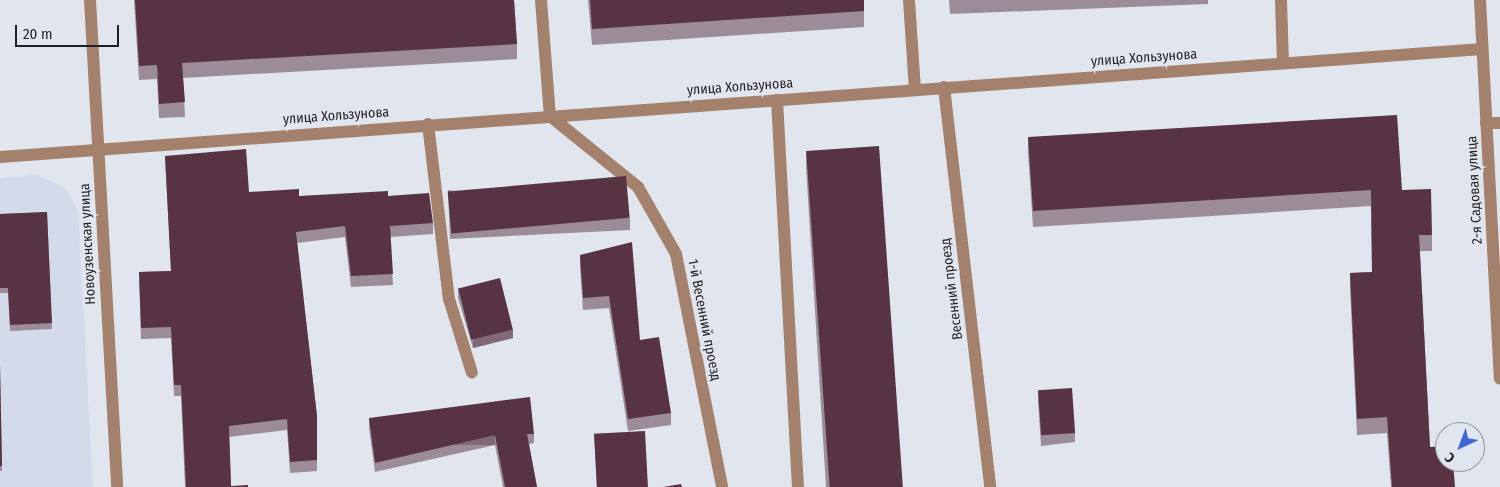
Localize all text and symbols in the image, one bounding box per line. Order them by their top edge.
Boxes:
scale bar [18,15,121,47]
text: 20 m [23,25,53,43]
street label: улица Хользунова [1090,46,1198,70]
street label: улица Хользунова [686,75,794,99]
street label: улица Хользунова [282,104,390,128]
street label: 2-я Садовая улица [1464,135,1486,245]
street label: Новоузенская улица [76,183,100,305]
street label: Весенний проезд [937,237,967,341]
street label: 1-й Весенний проезд [684,258,724,382]
north arrow [1435,422,1485,472]
text: С [1442,449,1459,466]

